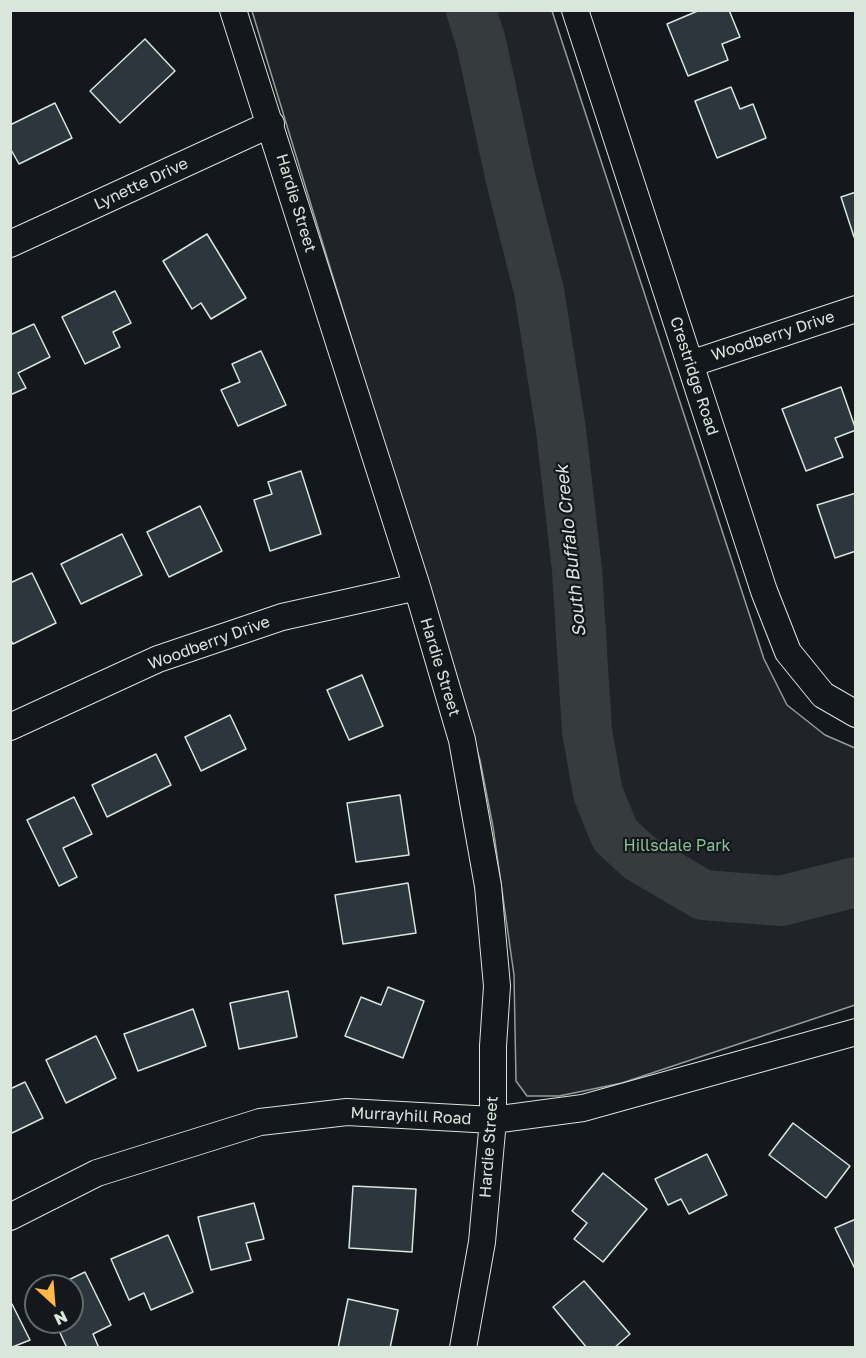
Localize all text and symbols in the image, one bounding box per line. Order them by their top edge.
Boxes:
street label: Hardie Street [272,151,320,255]
street label: Lynette Drive [91,154,191,214]
street label: Woodberry Drive [709,307,837,365]
street label: Crestridge Road [666,314,722,438]
water label: South Buffalo Creek [551,464,591,638]
street label: Woodberry Drive [145,612,273,674]
street label: Hardie Street [416,615,464,719]
park label: Hillsdale Park [624,836,730,856]
street label: Hardie Street [476,1095,502,1199]
street label: Murrayhill Road [350,1103,472,1129]
north arrow [24,1274,84,1334]
text: N [51,1307,71,1330]

